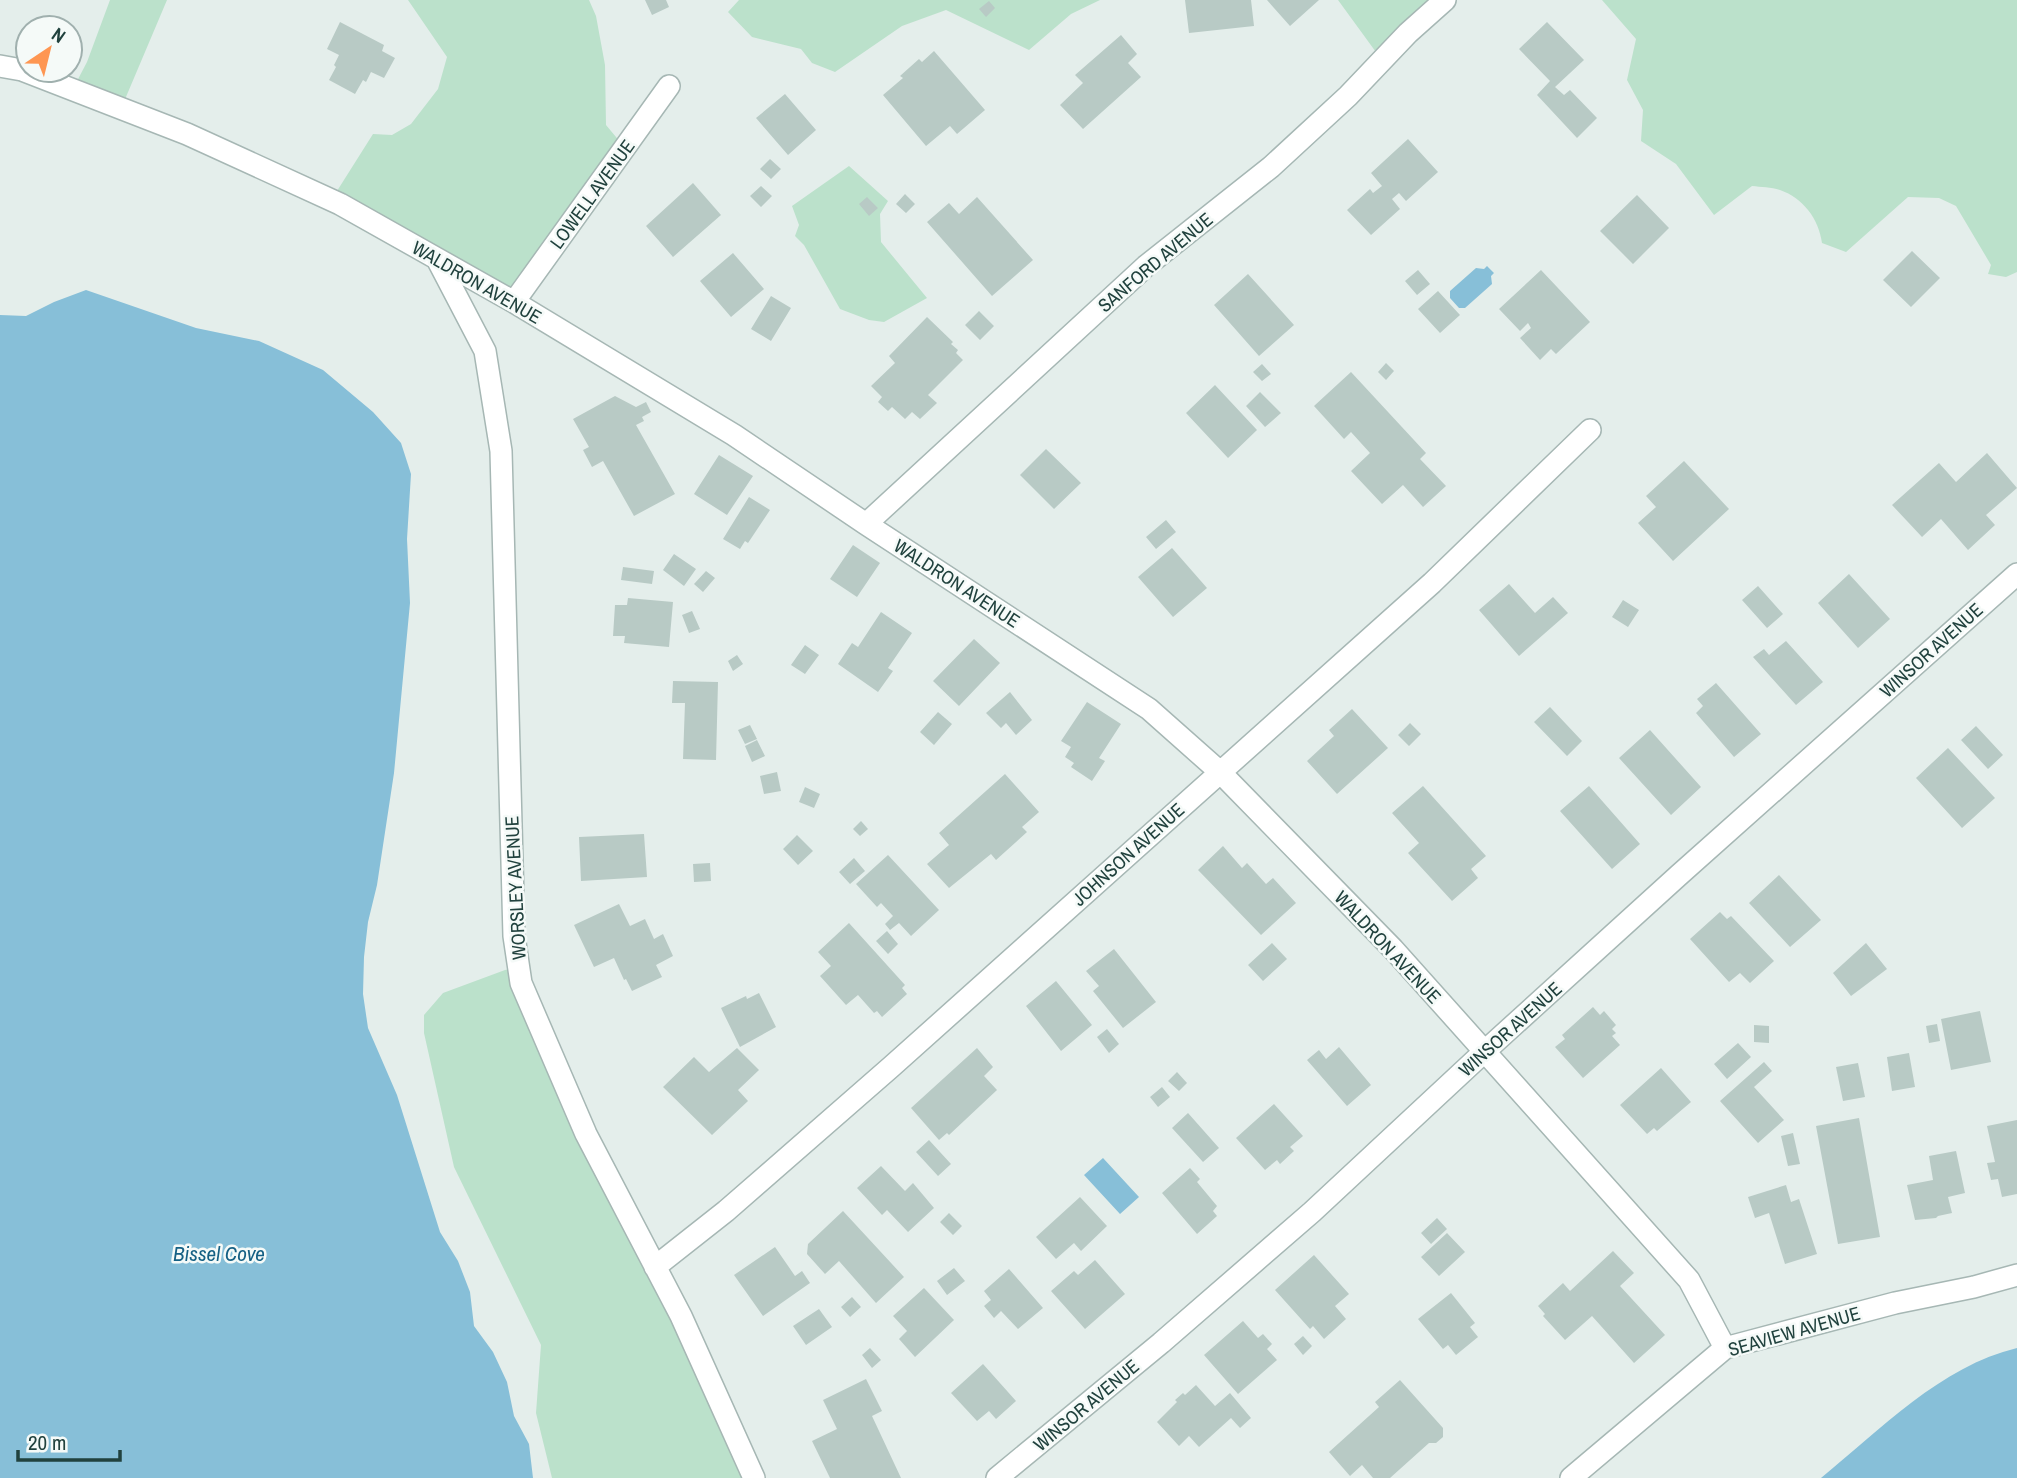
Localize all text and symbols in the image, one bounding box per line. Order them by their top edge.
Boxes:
north arrow [14,14,84,84]
text: N [47,21,71,49]
street label: LOWELL AVENUE [544,134,640,254]
street label: SANFORD AVENUE [1092,206,1218,318]
street label: WALDRON AVENUE [408,234,546,330]
street label: WALDRON AVENUE [889,532,1025,634]
street label: WINSOR AVENUE [1874,597,1988,703]
street label: JOHNSON AVENUE [1066,797,1190,911]
street label: WORSLEY AVENUE [498,815,532,961]
street label: WALDRON AVENUE [1329,885,1447,1009]
street label: WINSOR AVENUE [1453,976,1567,1082]
water label: Bissel Cove [173,1239,265,1268]
street label: SEAVIEW AVENUE [1725,1300,1863,1362]
street label: WINSOR AVENUE [1028,1353,1144,1457]
scale bar [18,1418,119,1462]
text: 20 m [28,1428,66,1457]

